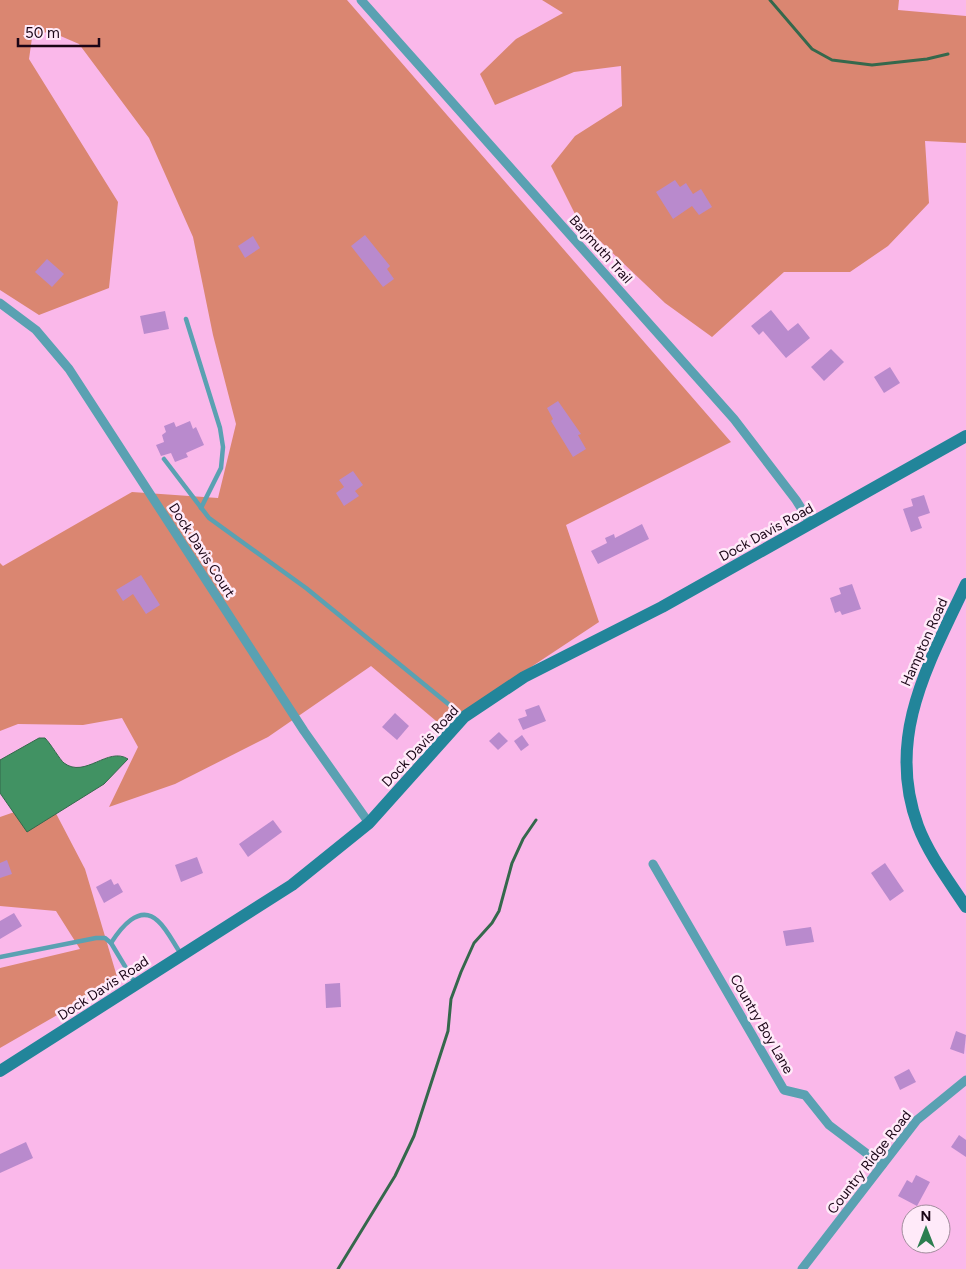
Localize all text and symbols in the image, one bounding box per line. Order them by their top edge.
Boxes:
scale bar [18,15,99,47]
text: 50 m [25,24,60,42]
street label: Barjmuth Trail [566,212,636,287]
street label: Dock Davis Court [165,500,238,601]
street label: Dock Davis Road [716,500,816,565]
street label: Hampton Road [897,595,951,689]
street label: Dock Davis Road [378,702,462,791]
street label: Dock Davis Road [55,953,152,1024]
street label: Country Boy Lane [726,972,797,1077]
street label: Country Ridge Road [824,1107,915,1217]
north arrow [901,1204,951,1254]
text: N [921,1208,931,1225]

